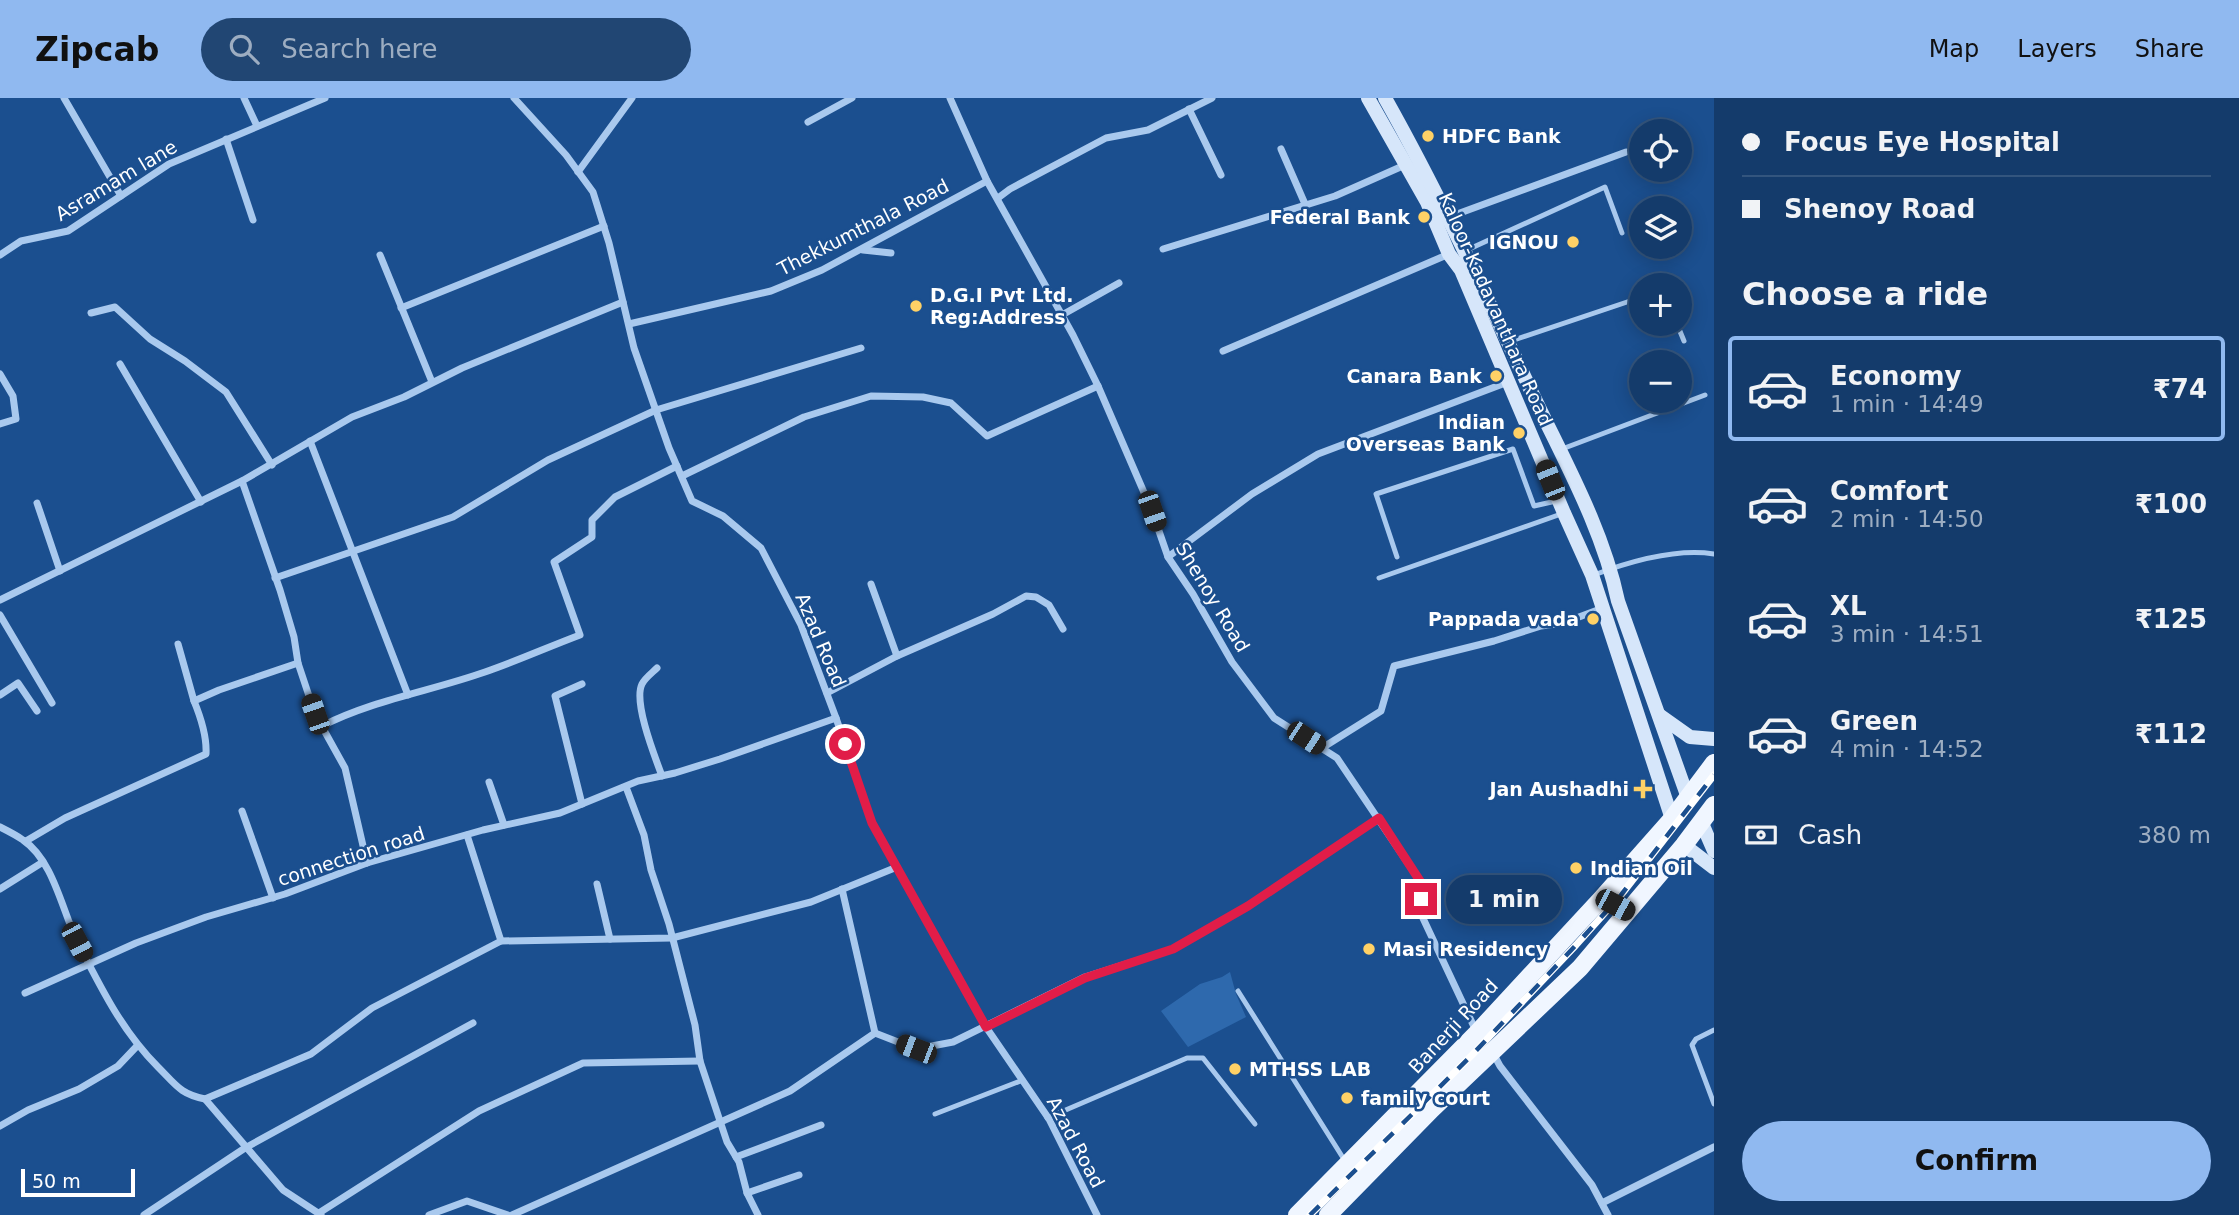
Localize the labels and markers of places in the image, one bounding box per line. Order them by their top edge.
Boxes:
place label: HDFC Bank [1442,125,1561,147]
marker: HDFC Bank [1420,128,1436,144]
place label: Federal Bank [1270,206,1410,228]
marker: Federal Bank [1416,209,1432,225]
place label: IGNOU [1489,231,1559,253]
marker: IGNOU [1565,234,1581,250]
place label: D.G.I Pvt Ltd. Reg:Address [930,284,1074,328]
marker: D.G.I Pvt Ltd. Reg:Address [908,298,924,314]
place label: Canara Bank [1347,365,1482,387]
marker: Canara Bank [1488,368,1504,384]
place label: Indian Overseas Bank [1346,411,1505,455]
marker: Indian Overseas Bank [1511,425,1527,441]
place label: Pappada vada [1428,608,1579,630]
marker: Pappada vada [1585,611,1601,627]
place label: Jan Aushadhi [1487,778,1629,800]
marker: Jan Aushadhi [1635,781,1651,797]
place label: Indian Oil [1590,857,1693,879]
marker: Indian Oil [1568,860,1584,876]
place label: Masi Residency [1383,938,1549,960]
marker: Masi Residency [1361,941,1377,957]
place label: MTHSS LAB [1249,1058,1371,1080]
marker: MTHSS LAB [1227,1061,1243,1077]
place label: family court [1361,1087,1490,1109]
marker: family court [1339,1090,1355,1106]

